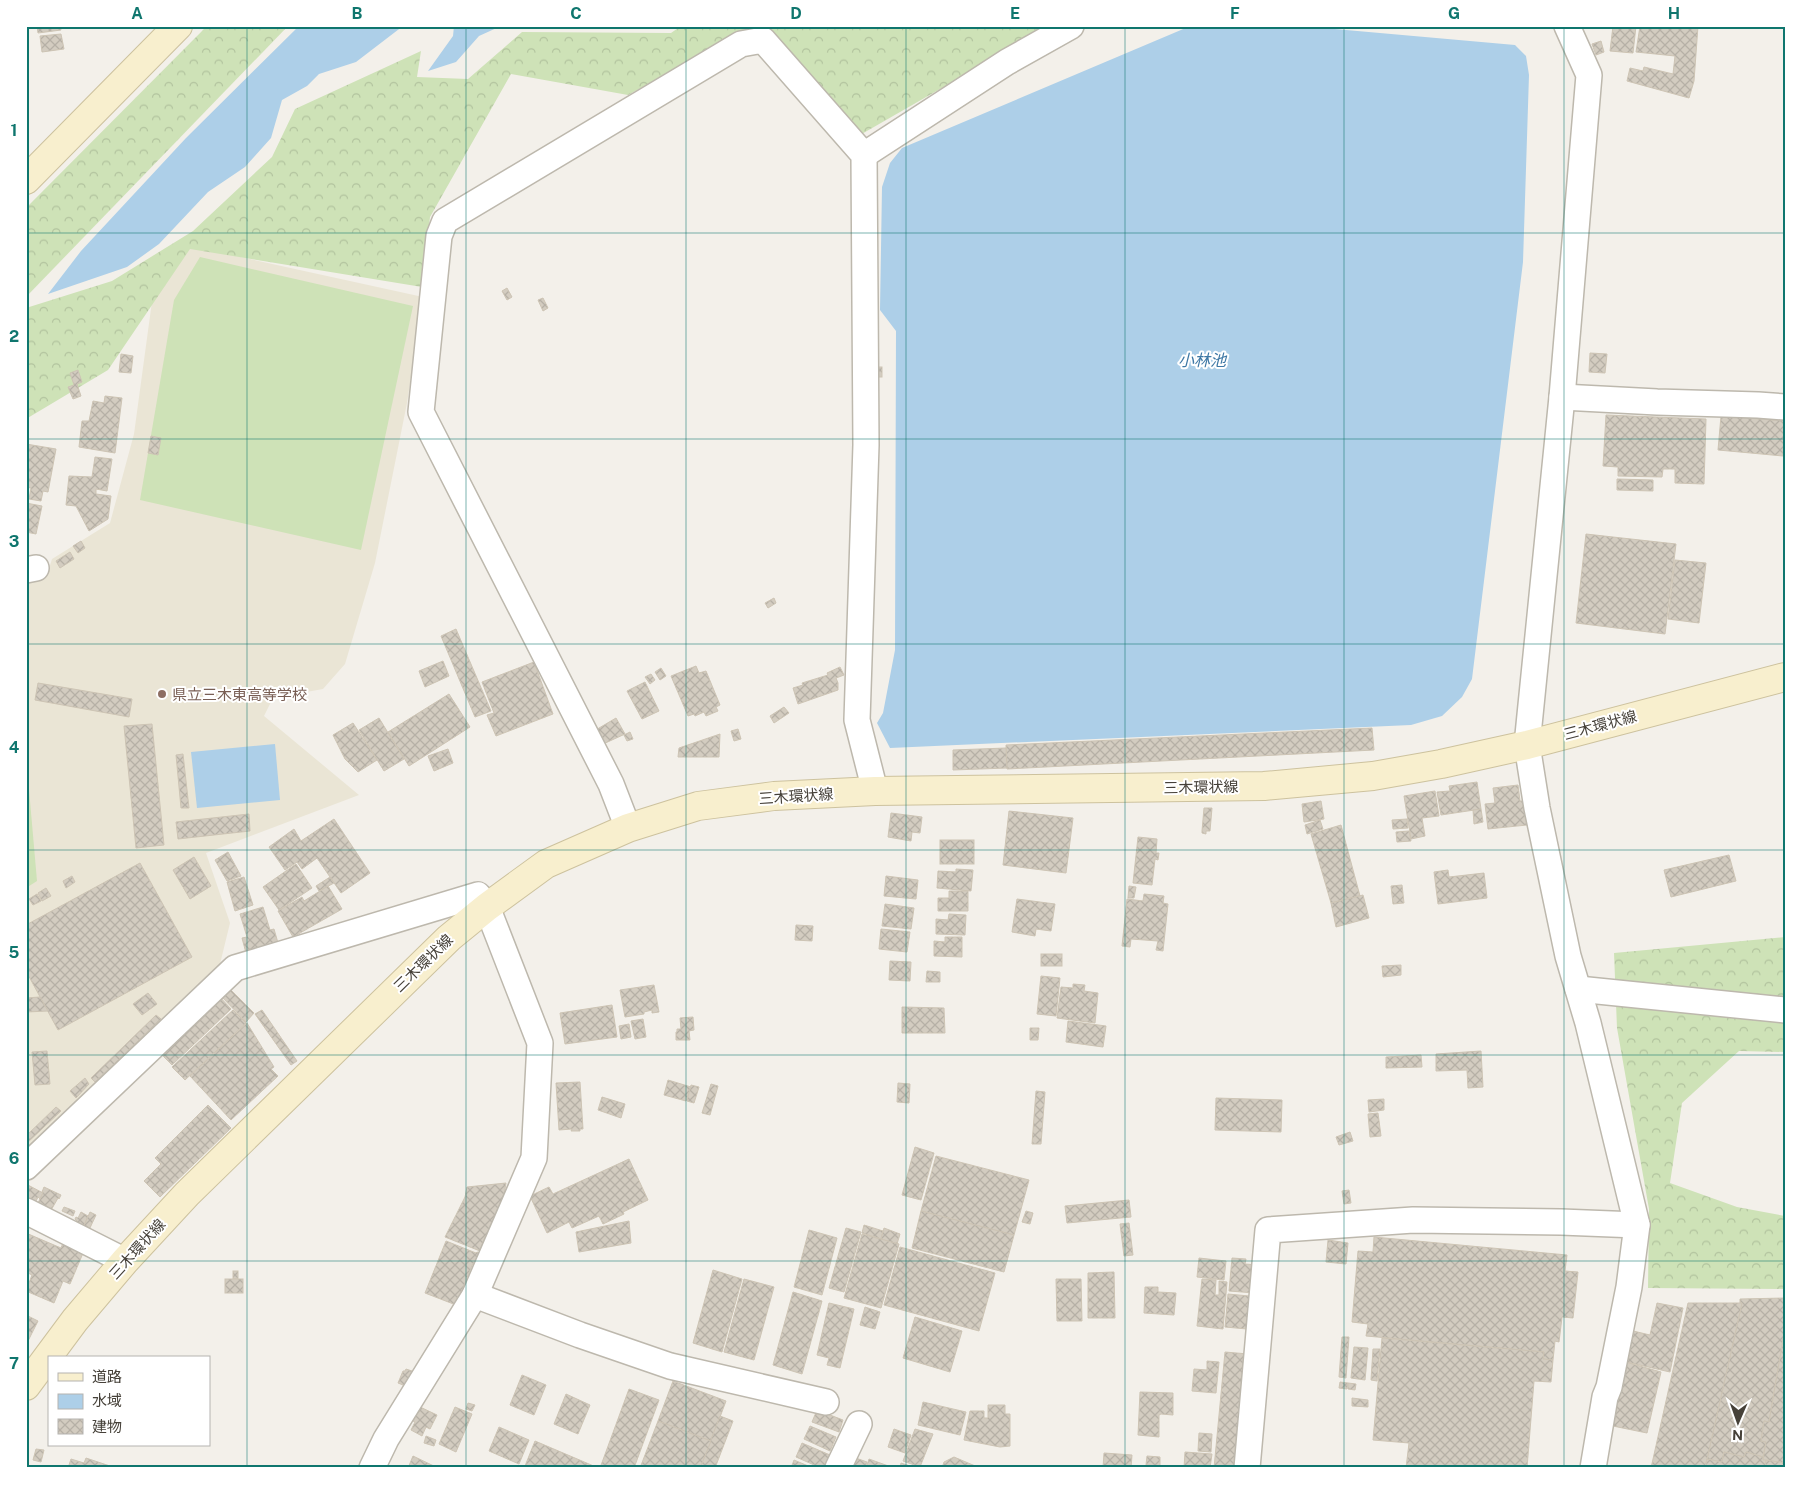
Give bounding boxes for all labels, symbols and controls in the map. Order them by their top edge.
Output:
text: A [131,4,143,23]
text: B [352,4,363,23]
text: C [570,4,582,23]
text: D [790,4,802,23]
text: E [1010,4,1020,23]
text: F [1230,4,1240,23]
text: G [1448,4,1460,23]
text: H [1668,4,1680,23]
text: 1 [11,121,17,140]
text: 2 [9,327,19,346]
water label: 小林池 [1178,351,1228,370]
text: 3 [9,532,19,551]
place label: 県立三木東高等学校 [172,686,307,703]
marker: 県立三木東高等学校 [156,688,168,700]
street label: 三木環状線 [1562,707,1638,743]
text: 4 [9,738,20,757]
street label: 三木環状線 [1163,778,1239,796]
street label: 三木環状線 [758,785,834,807]
street label: 三木環状線 [390,931,456,995]
text: 5 [9,943,20,962]
text: 6 [9,1149,19,1168]
street label: 三木環状線 [106,1215,168,1283]
text: 7 [9,1354,19,1373]
legend [48,1356,210,1446]
text: 道路 [92,1368,122,1385]
text: 水域 [92,1392,122,1409]
north arrow [1714,1396,1764,1446]
text: 建物 [92,1418,122,1435]
text: N [1732,1427,1743,1443]

